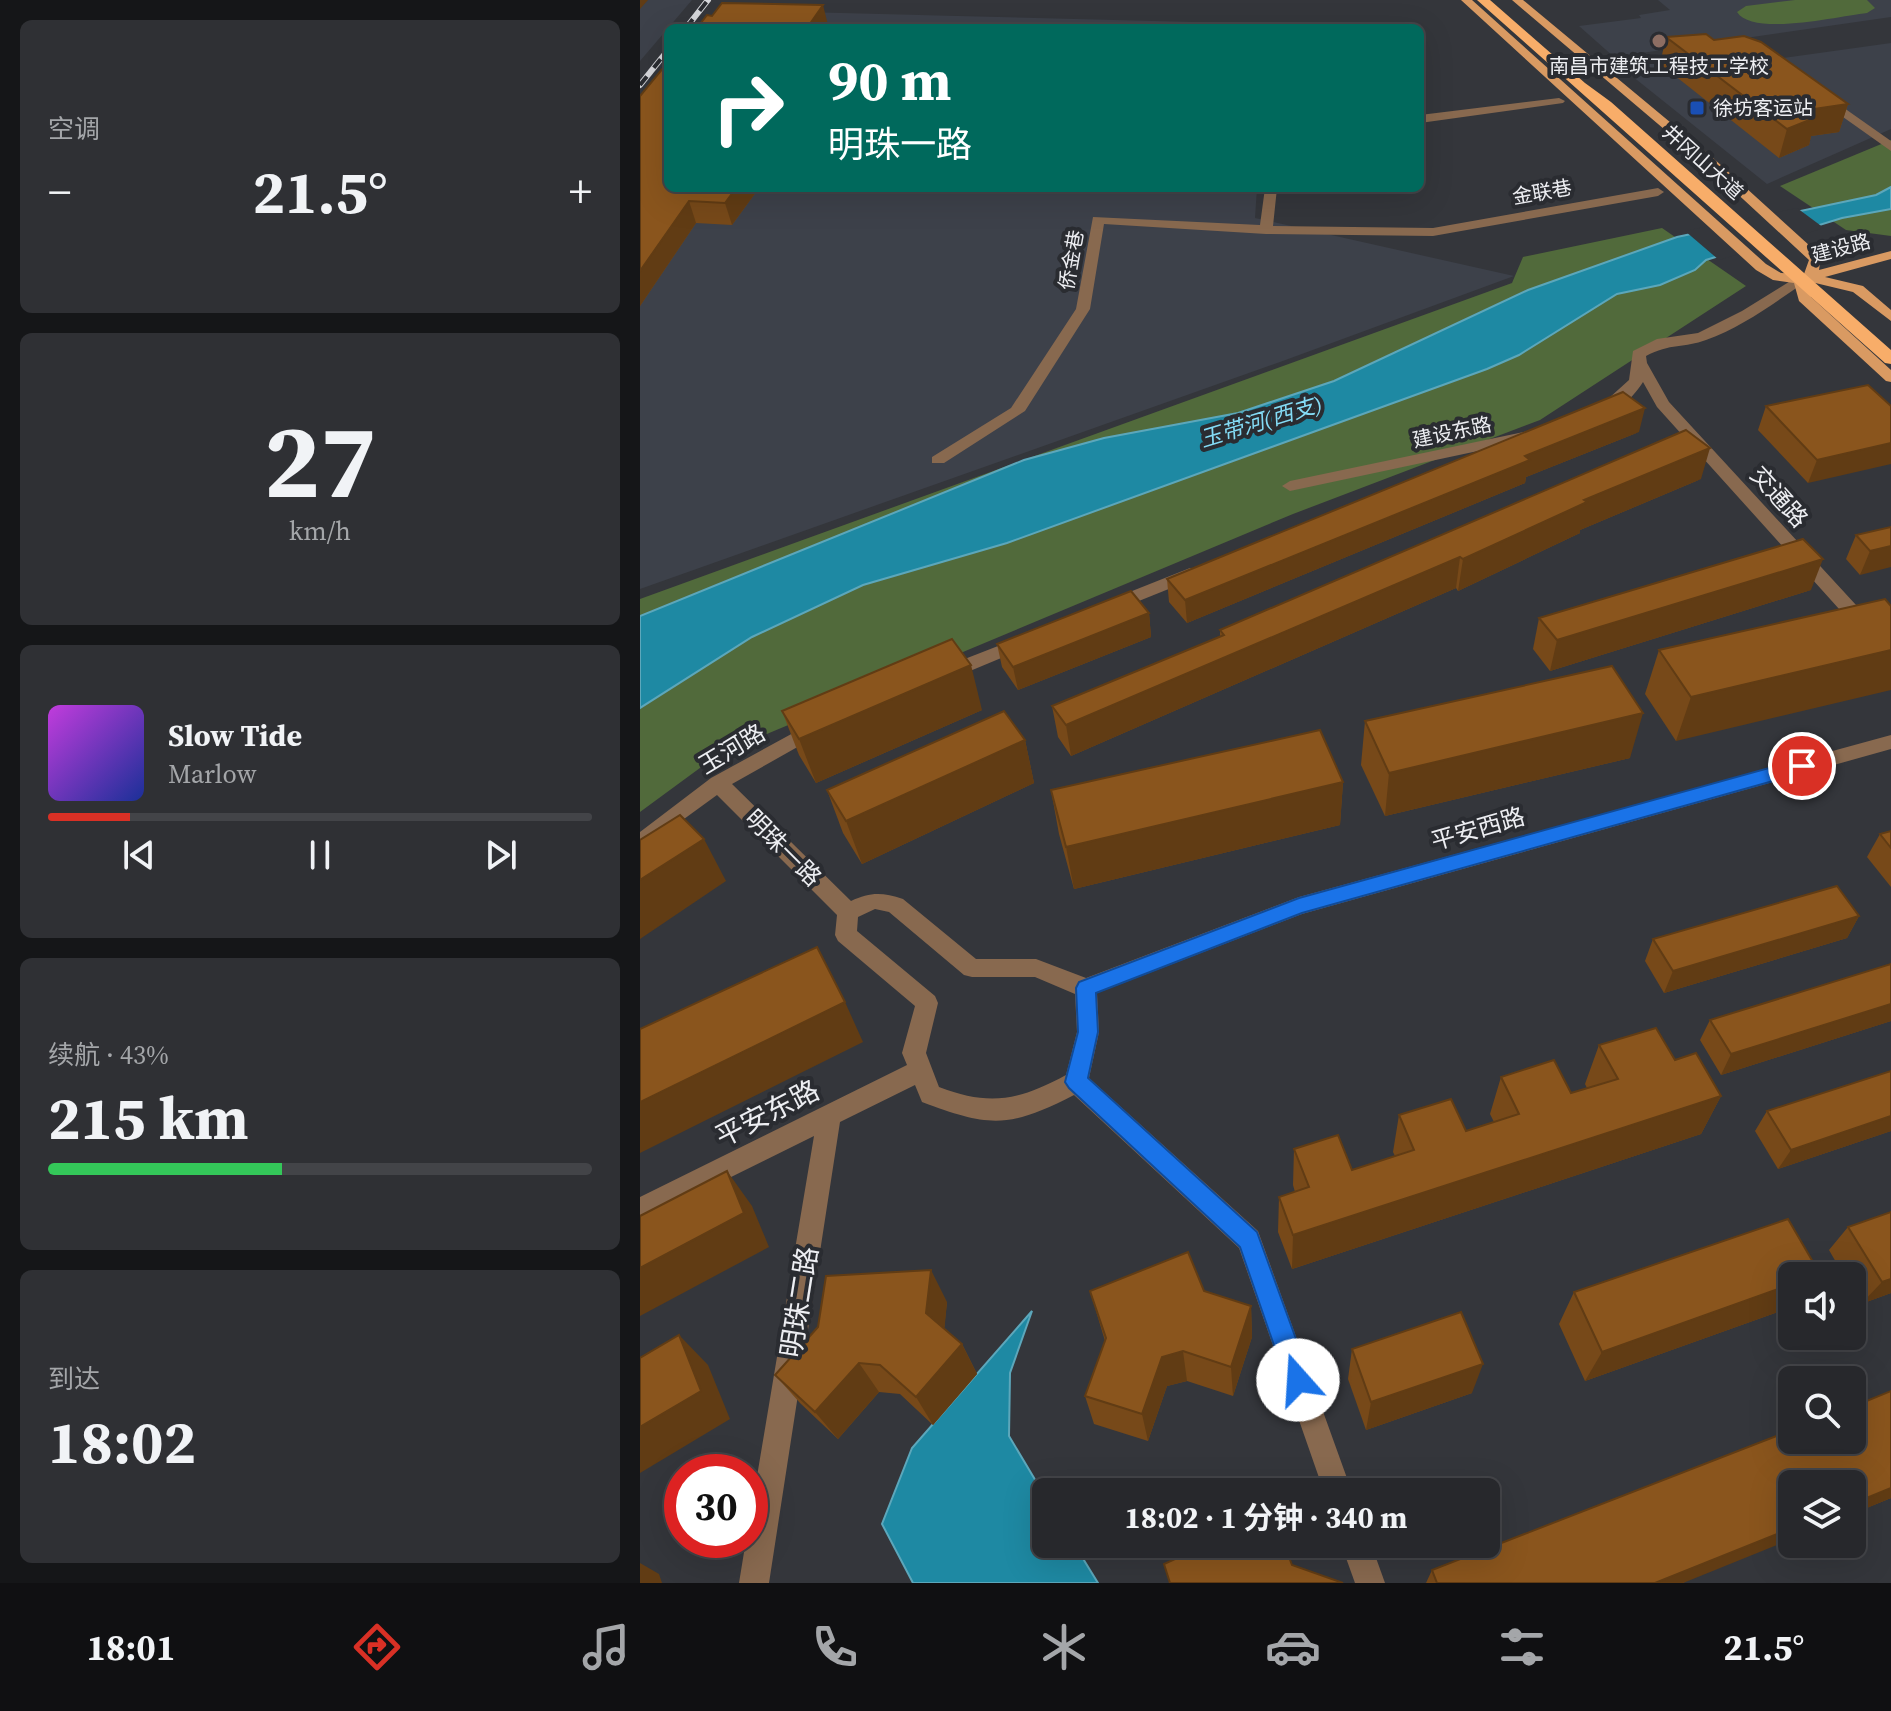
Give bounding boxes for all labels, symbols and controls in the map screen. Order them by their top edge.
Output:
marker: 南昌市建筑工程技工学校 [1650,32,1668,50]
text: 90 m [828,42,951,119]
place label: 南昌市建筑工程技工学校 [1549,52,1769,80]
icon: right [696,56,800,160]
place label: 徐坊客运站 [1713,94,1813,122]
marker: 徐坊客运站 [1688,99,1706,117]
text: 空调 [48,111,100,147]
street label: 井冈山大道 [1656,118,1750,206]
text: 明珠一路 [828,120,972,169]
text: 21.5° [252,151,388,233]
text: − [48,161,71,222]
text: + [569,161,592,222]
street label: 金联巷 [1510,173,1574,211]
street label: 建设路 [1808,227,1874,269]
street label: 侨金巷 [1052,228,1090,292]
water label: 玉带河(西支) [1196,388,1326,454]
text: 27 [264,389,376,532]
street label: 建设东路 [1410,410,1494,454]
street label: 交通路 [1743,459,1816,534]
text: km/h [289,513,351,549]
text: Slow Tide [168,715,302,756]
street label: 玉河路 [692,716,771,781]
pin [1768,732,1836,800]
icon: arrive [1780,744,1824,788]
text: Marlow [168,756,257,792]
street label: 平安西路 [1427,799,1529,858]
street label: 明珠一路 [738,802,829,893]
icon: previous [117,833,161,877]
icon: pause [298,833,342,877]
icon: next [479,833,523,877]
text: 续航 · 43% [48,1037,169,1073]
street label: 平安东路 [708,1071,826,1155]
text: 215 km [48,1077,249,1159]
street label: 明珠二路 [771,1244,827,1360]
map controls [1778,1262,1866,1558]
button: sound [1778,1262,1866,1350]
position arrow [1256,1338,1340,1422]
text: 到达 [48,1361,100,1397]
button: search [1778,1366,1866,1454]
text: 18:02 [48,1401,196,1483]
speed limit sign: 30 [664,1454,768,1558]
button: layers [1778,1470,1866,1558]
text: 18:02 · 1 分钟 · 340 m [1125,1497,1407,1538]
icon: directions [349,1619,405,1675]
icon: music [578,1619,634,1675]
icon: phone [807,1619,863,1675]
icon: climate [1036,1619,1092,1675]
icon: car [1265,1619,1321,1675]
icon: filters [1494,1619,1550,1675]
text: 18:01 [87,1623,175,1672]
text: 21.5° [1723,1623,1804,1672]

